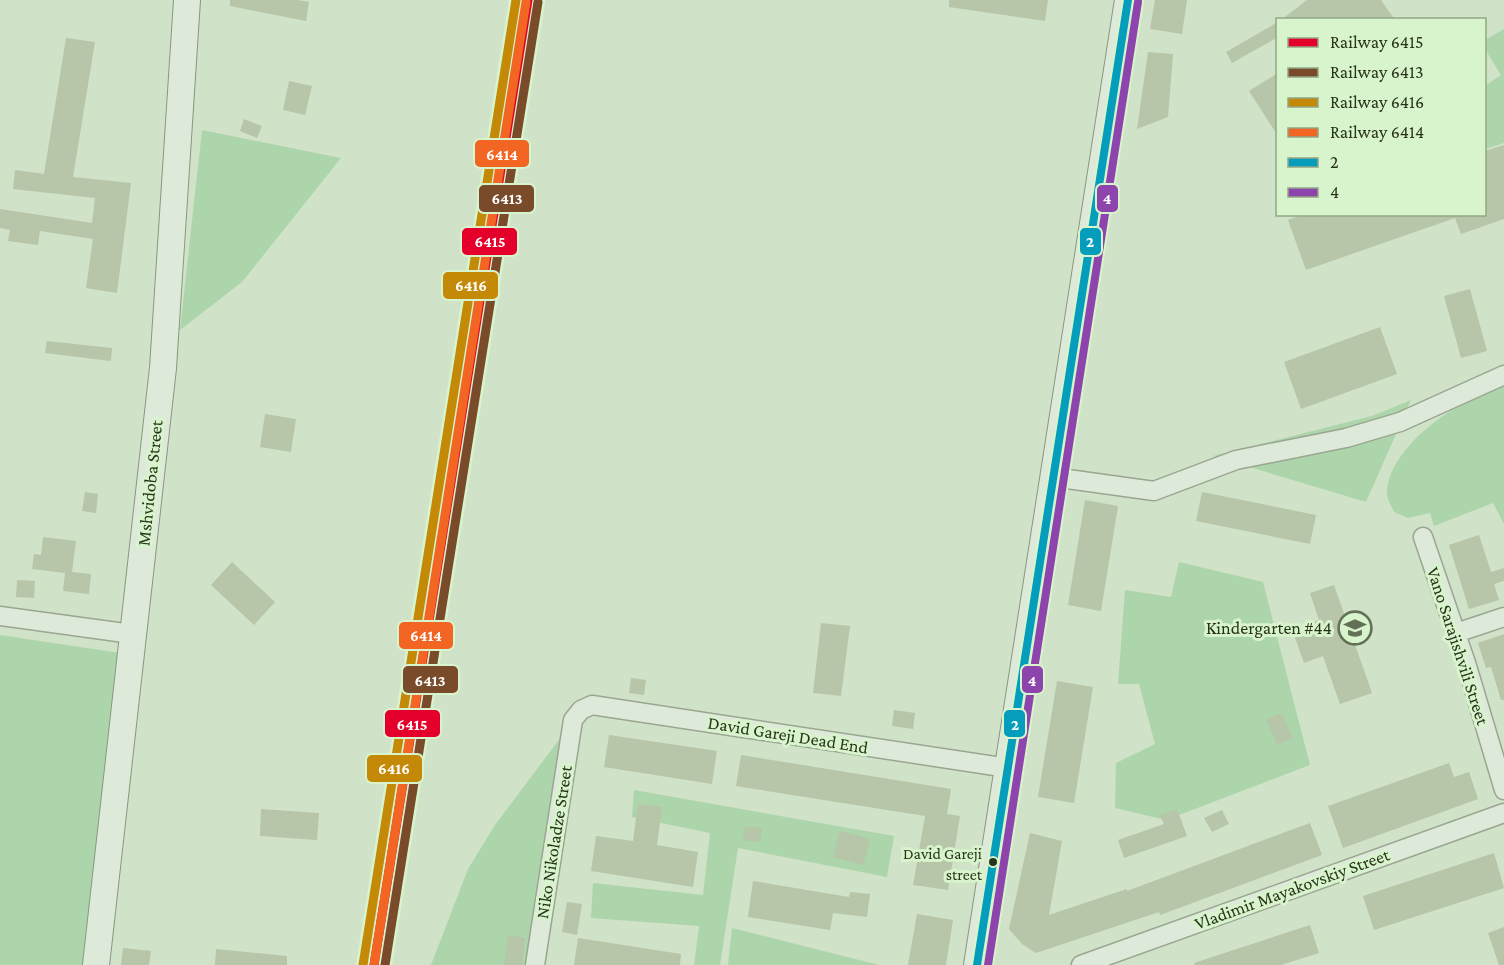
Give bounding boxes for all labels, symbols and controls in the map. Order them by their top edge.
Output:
legend [1276,18,1486,216]
text: Railway 6415 [1330,32,1423,52]
text: Railway 6413 [1330,62,1424,82]
text: Railway 6416 [1330,92,1424,112]
text: Railway 6414 [1330,122,1424,142]
line badge: 6414 [474,139,530,168]
text: 6414 [486,146,518,163]
text: 2 [1330,152,1339,172]
text: 4 [1330,182,1339,202]
line badge: 6413 [478,184,535,213]
line badge: 4 [1096,184,1119,213]
text: 6413 [491,190,523,207]
text: 4 [1103,190,1112,207]
line badge: 6415 [461,227,518,256]
line badge: 2 [1079,227,1102,256]
text: 6415 [474,233,506,250]
text: 2 [1086,233,1094,250]
line badge: 6416 [442,271,499,300]
text: 6416 [455,277,487,294]
street label: Mshvidoba Street [133,418,167,547]
street label: Vano Sarajishvili Street [1422,565,1493,729]
school or university icon: Kindergarten #44 [1337,610,1373,646]
place label: Kindergarten #44 [1206,618,1332,638]
line badge: 6414 [398,621,454,650]
text: 6414 [410,627,442,644]
line badge: 6413 [402,665,459,694]
line badge: 4 [1021,665,1044,694]
text: 6413 [414,672,446,689]
text: 4 [1028,672,1037,689]
line badge: 6415 [384,709,441,738]
line badge: 2 [1003,709,1026,738]
street label: David Gareji Dead End [706,712,870,759]
text: 6415 [396,716,428,733]
text: 2 [1011,716,1019,733]
line badge: 6416 [366,754,423,783]
text: 6416 [378,760,410,777]
street label: Niko Nikoladze Street [532,763,576,920]
street label: Vladimir Mayakovskiy Street [1192,844,1393,934]
place label: David Gareji street [903,845,983,883]
marker: David Gareji street [987,856,999,868]

